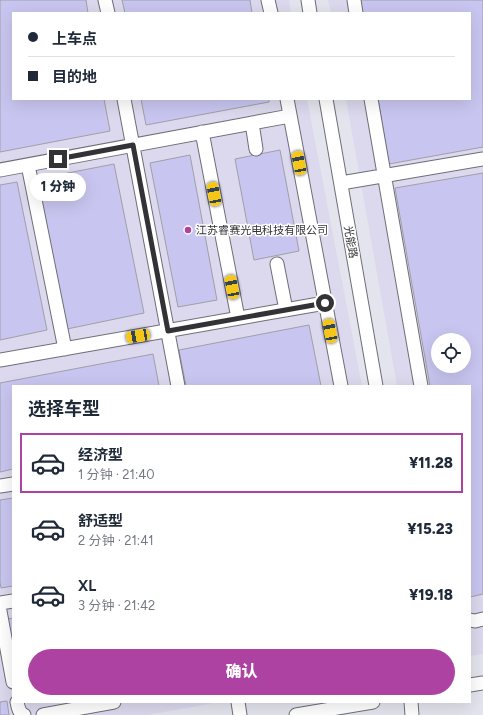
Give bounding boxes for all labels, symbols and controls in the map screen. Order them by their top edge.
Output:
text: 上车点 [52,30,97,48]
text: 目的地 [52,68,97,86]
route end [49,150,67,168]
car [291,150,307,176]
callout: 1 分钟 [30,173,86,201]
text: 1 分钟 [41,179,75,194]
car [206,181,222,207]
place label: 江苏睿赛光电科技有限公司 [196,224,328,237]
marker: 江苏睿赛光电科技有限公司 [183,225,193,235]
street label: 光能路 [341,225,360,259]
car [224,274,240,300]
route start [316,294,334,312]
car [322,318,338,344]
car [125,328,151,344]
map controls [431,333,471,373]
button: locate [431,333,471,373]
text: 选择车型 [28,398,100,420]
icon: car [30,445,66,481]
text: 经济型 [78,446,123,464]
text: ¥11.28 [409,454,453,472]
text: 1 分钟 · 21:40 [78,467,155,482]
icon: car [30,511,66,547]
text: 舒适型 [78,512,123,530]
text: ¥15.23 [407,520,453,538]
text: 2 分钟 · 21:41 [78,533,154,548]
icon: car [30,577,66,613]
text: XL [78,577,96,595]
text: ¥19.18 [409,586,453,604]
text: 3 分钟 · 21:42 [78,598,155,613]
button: 确认 [28,649,455,695]

